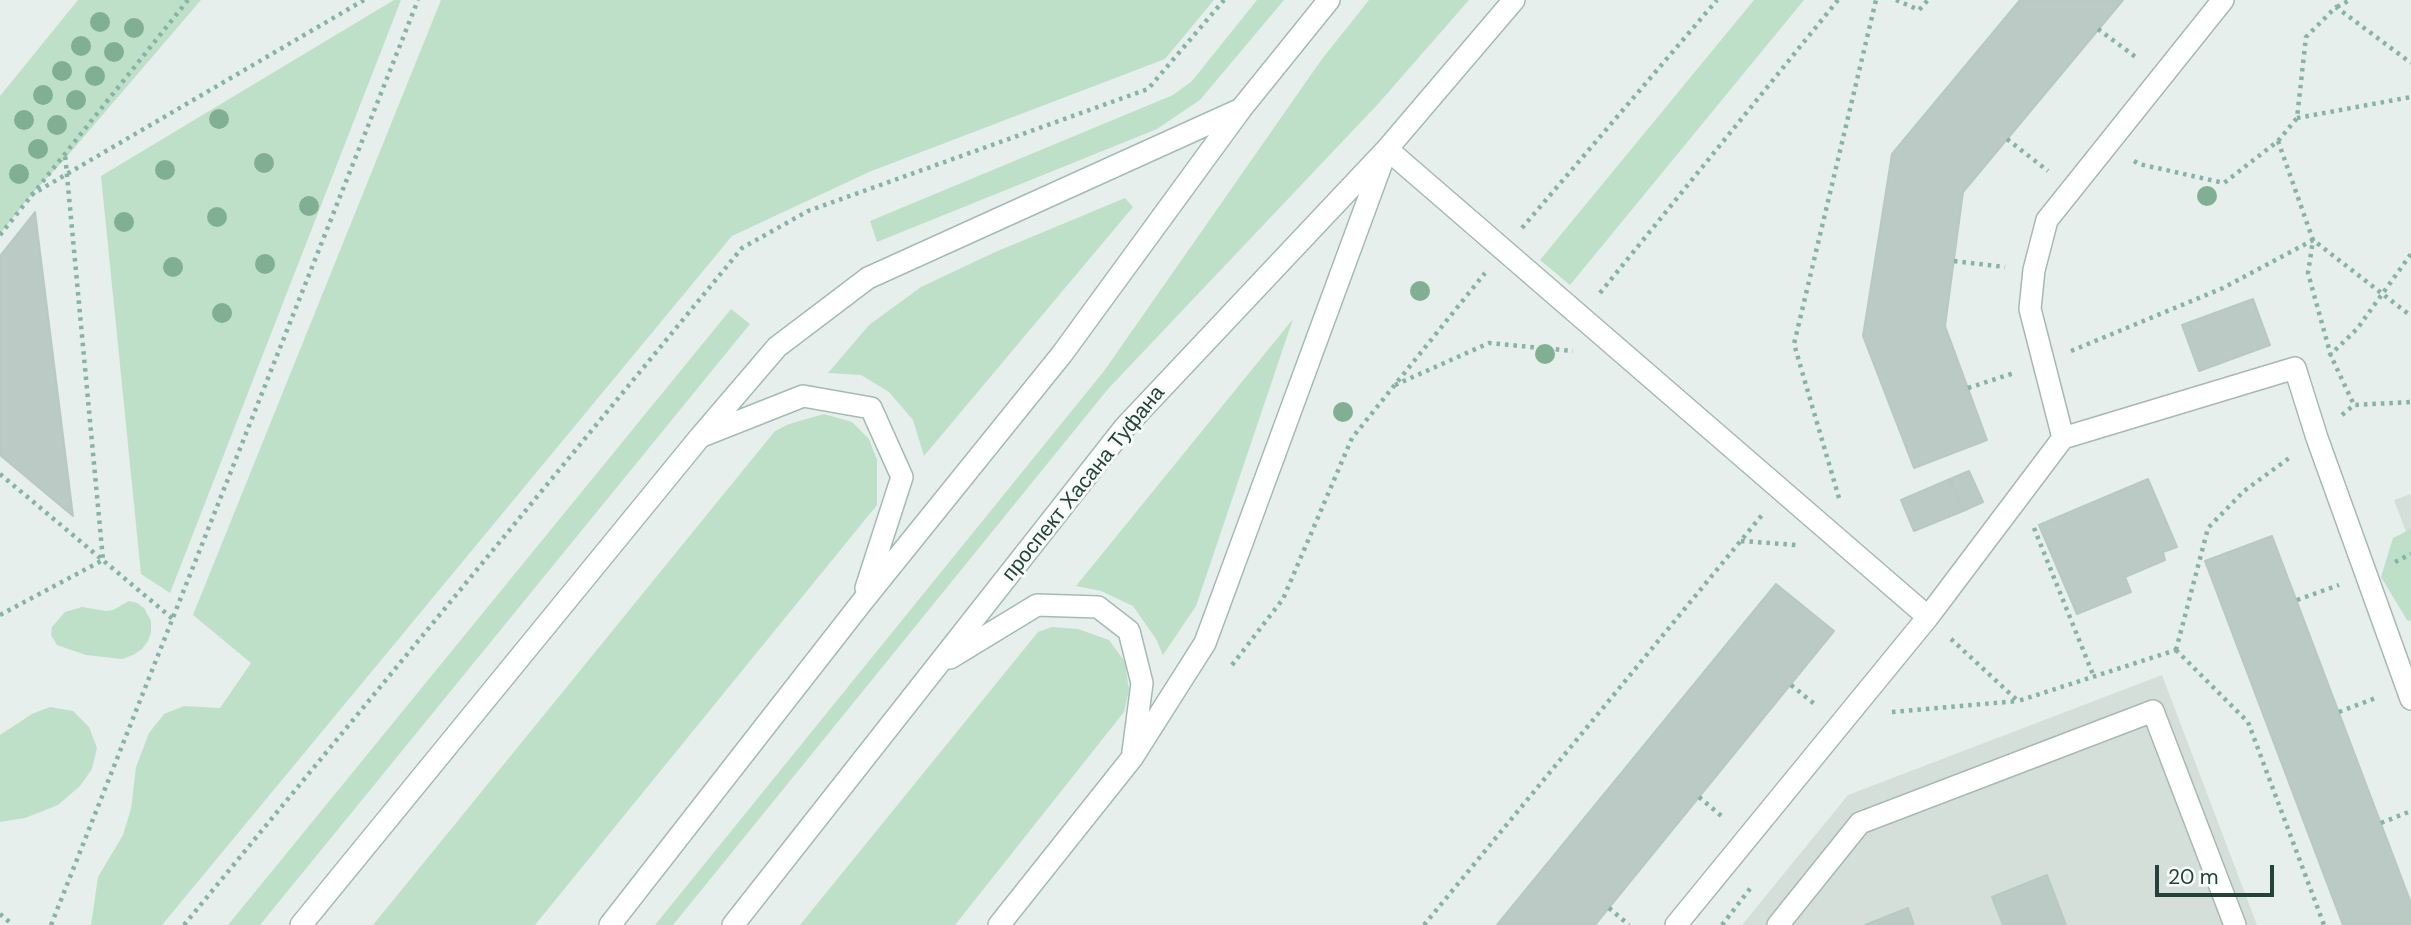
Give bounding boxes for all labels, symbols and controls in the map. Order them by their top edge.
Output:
street label: проспект Хасана Туфана [997,381,1171,587]
scale bar [2159,852,2278,896]
text: 20 m [2168,863,2219,891]

